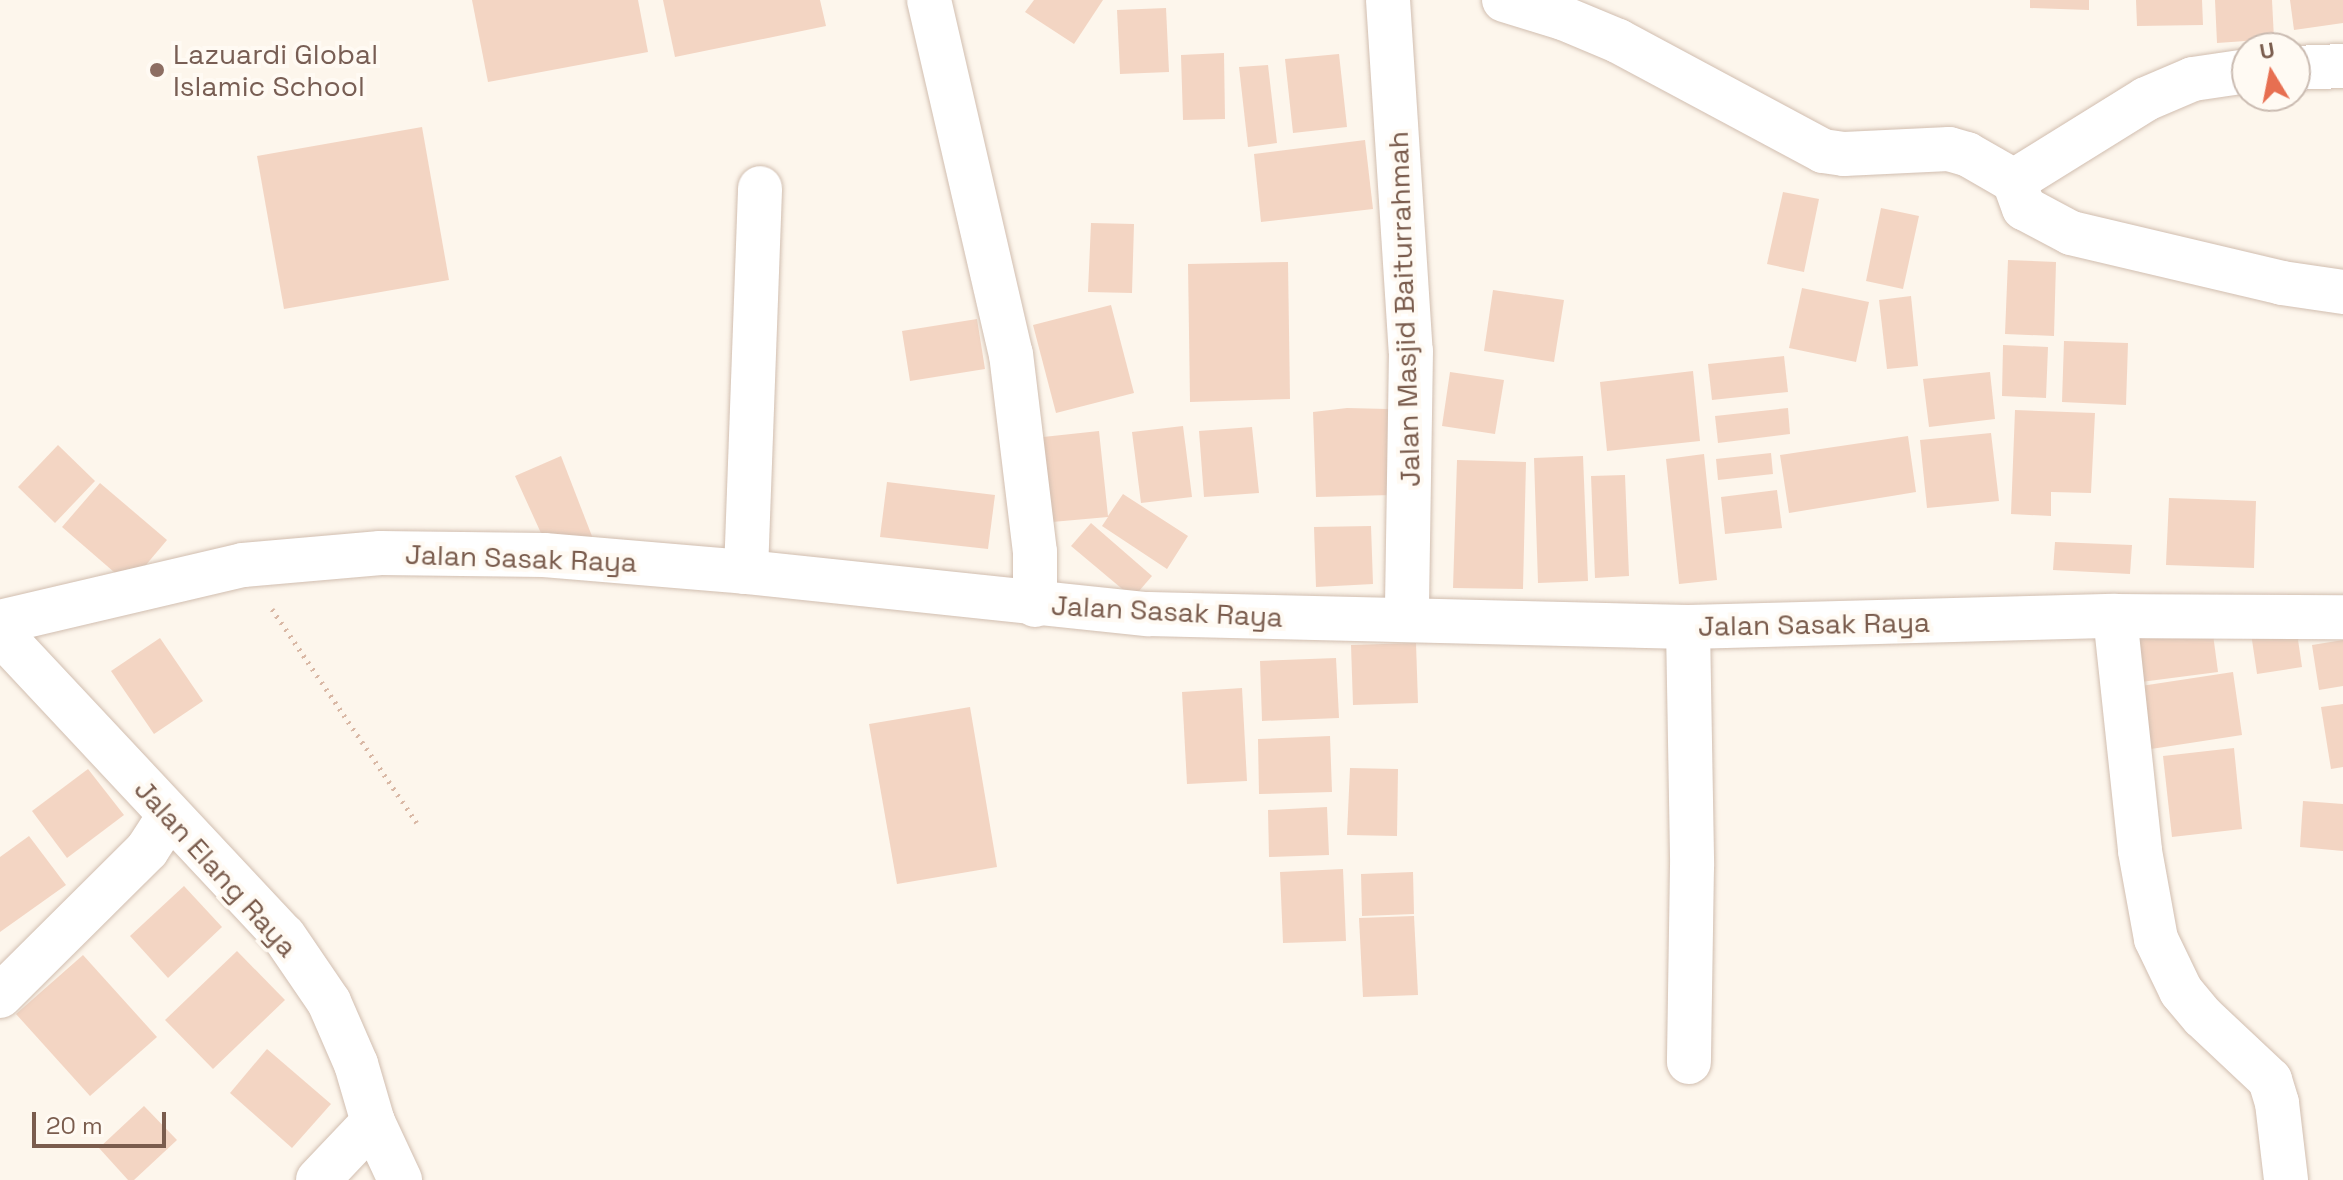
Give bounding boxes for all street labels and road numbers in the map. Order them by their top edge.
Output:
street label: Jalan Masjid Baiturrahmah [1381,131,1427,487]
street label: Jalan Sasak Raya [404,537,638,579]
street label: Jalan Sasak Raya [1050,588,1284,634]
street label: Jalan Sasak Raya [1698,605,1930,643]
street label: Jalan Elang Raya [128,772,304,964]

